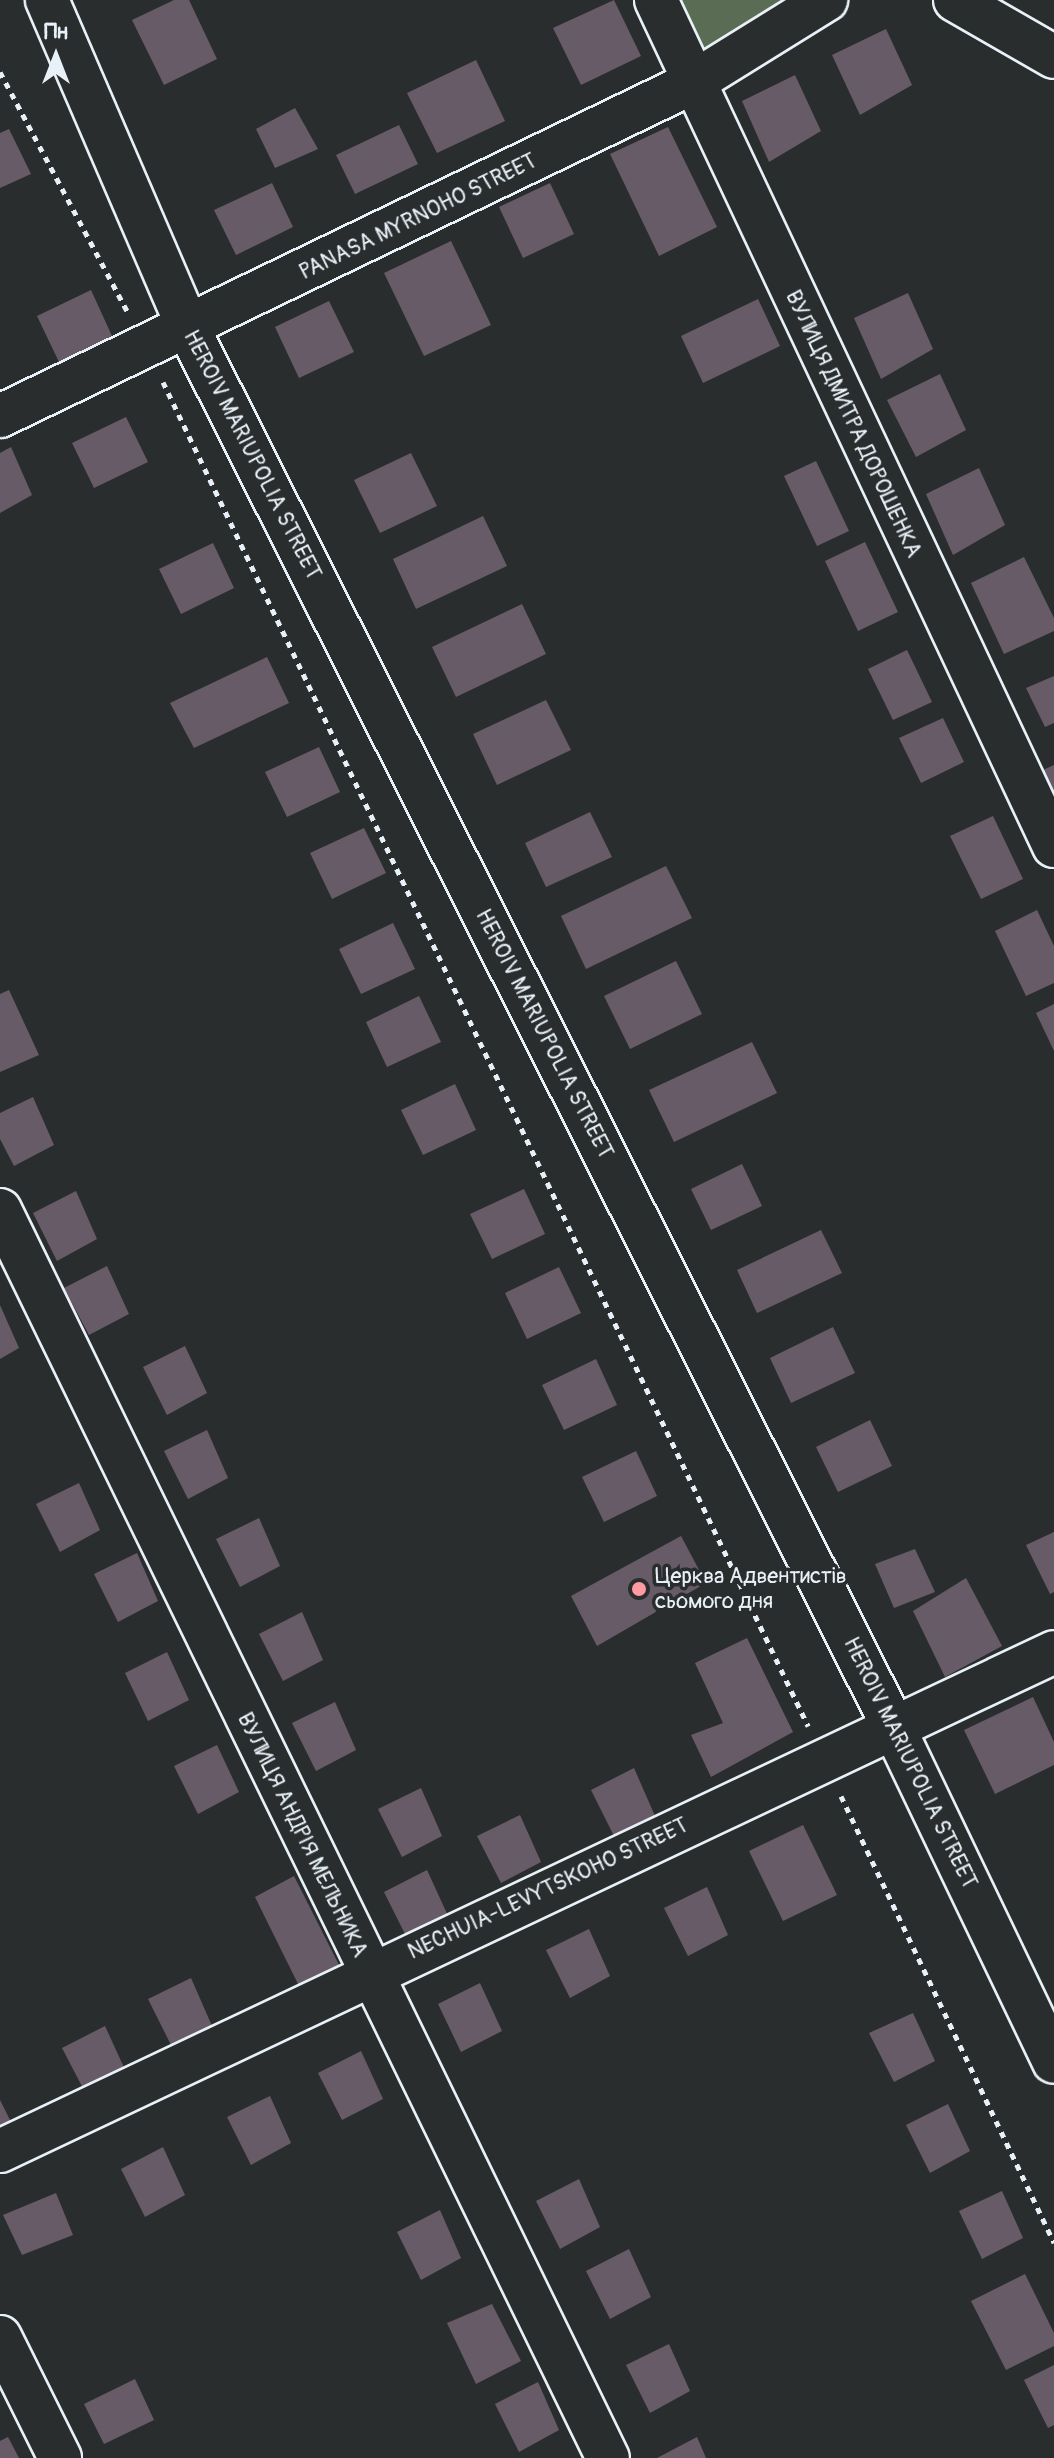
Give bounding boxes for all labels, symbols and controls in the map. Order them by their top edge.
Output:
north arrow [16,16,96,96]
text: Пн [44,18,68,46]
street label: PANASA MYRNOHO STREET [295,148,541,286]
street label: ВУЛИЦЯ ДМИТРА ДОРОШЕНКА [779,286,927,562]
street label: HEROIV MARIUPOLIA STREET [177,326,327,584]
street label: HEROIV MARIUPOLIA STREET [469,905,619,1163]
place label: Церква Адвентистів сьомого дня [655,1563,846,1614]
marker: Церква Адвентистів сьомого дня [630,1580,648,1598]
street label: HEROIV MARIUPOLIA STREET [838,1633,982,1893]
street label: ВУЛИЦЯ АНДРІЯ МЕЛЬНИКА [231,1708,373,1962]
street label: NECHUIA-LEVYTSKOHO STREET [404,1812,692,1966]

